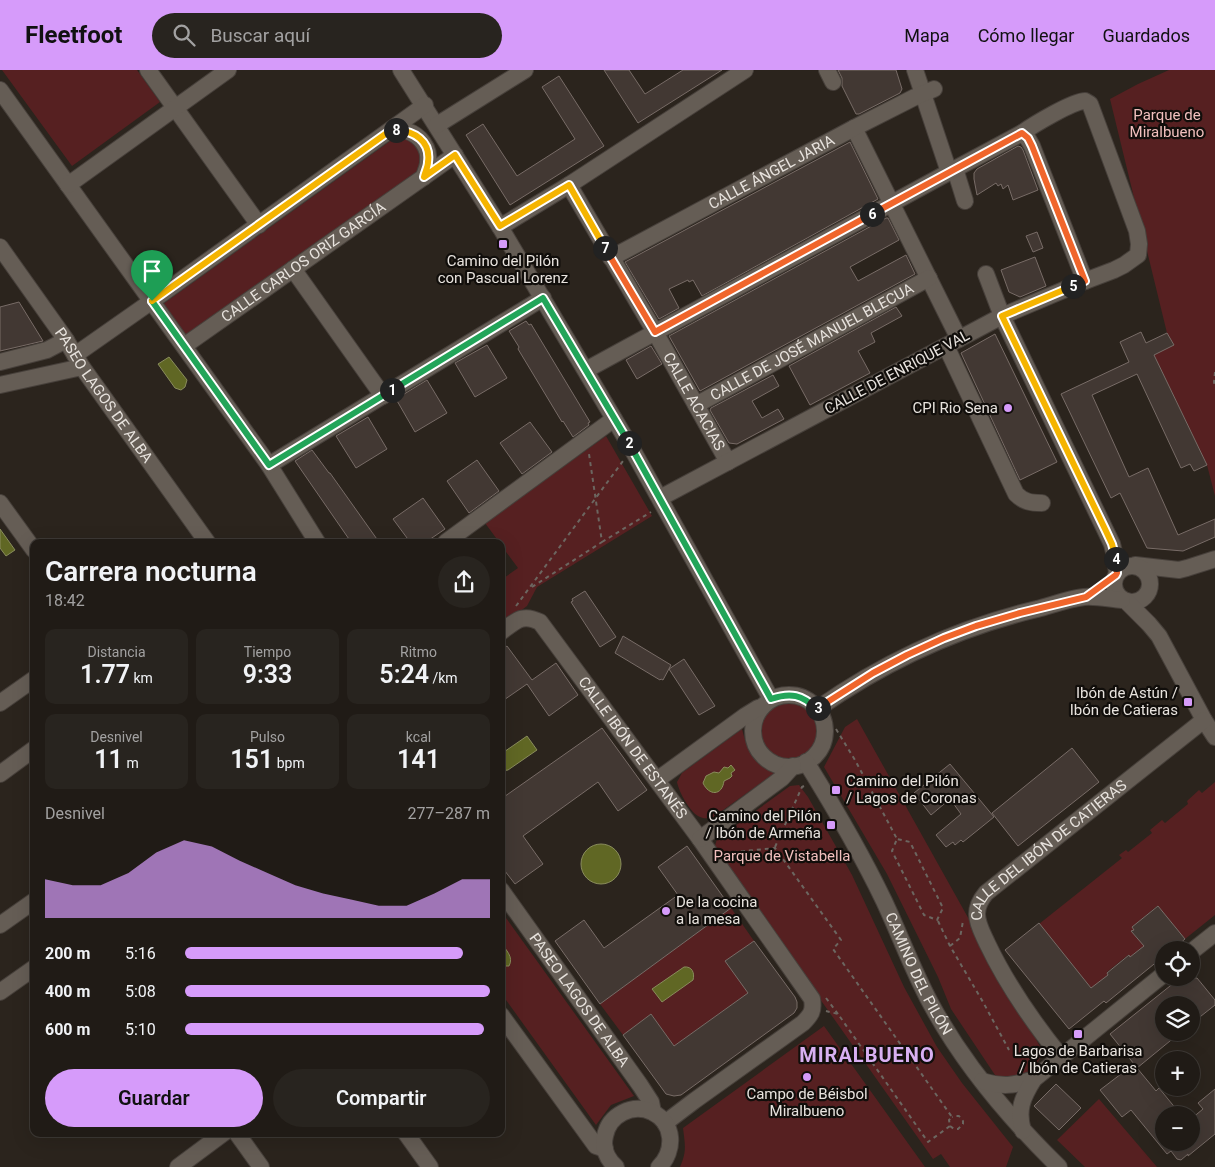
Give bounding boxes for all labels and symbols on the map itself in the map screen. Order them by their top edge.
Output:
park label: Parque de Miralbueno [1130,106,1204,141]
pin: 8 [384,118,408,142]
street label: CALLE ÁNGEL JARIA [705,131,838,213]
street label: CALLE CARLOS ORIZ GARCÍA [218,198,389,326]
pin: 6 [860,202,884,226]
pin: 7 [592,236,618,260]
marker: Camino del Pilón con Pascual Lorenz [497,238,509,250]
pin [131,250,173,301]
place label: Camino del Pilón con Pascual Lorenz [438,252,568,287]
pin: 5 [1060,274,1086,298]
street label: CALLE DE JOSÉ MANUEL BLECUA [707,279,917,404]
street label: PASEO LAGOS DE ALBA [51,324,157,466]
street label: CALLE DE ENRIQUE VAL [821,326,973,418]
street label: CALLE ACACIAS [659,349,729,454]
pin: 1 [380,378,404,402]
place label: CPI Rio Sena [913,399,998,417]
marker: CPI Rio Sena [1002,402,1014,414]
pin: 2 [616,430,642,456]
pin: 4 [1104,546,1128,572]
street label: CALLE IBÓN DE ESTANÉS [574,673,691,822]
place label: Ibón de Astún / Ibón de Catieras [1070,684,1178,719]
pin: 3 [806,696,830,720]
marker: Ibón de Astún / Ibón de Catieras [1182,696,1194,708]
place label: Camino del Pilón / Lagos de Coronas [846,772,977,807]
street label: CALLE DEL IBÓN DE CATIERAS [968,776,1130,921]
marker: Camino del Pilón / Lagos de Coronas [830,784,842,796]
place label: Camino del Pilón / Ibón de Armeña [705,807,821,842]
marker: Camino del Pilón / Ibón de Armeña [825,819,837,831]
park label: Parque de Vistabella [714,847,850,865]
place label: De la cocina a la mesa [676,893,757,928]
marker: De la cocina a la mesa [660,905,672,917]
street label: CAMINO DEL PILÓN [881,910,956,1038]
street label: PASEO LAGOS DE ALBA [526,930,633,1070]
marker: Lagos de Barbarisa / Ibón de Catieras [1072,1028,1084,1040]
place label: Lagos de Barbarisa / Ibón de Catieras [1014,1042,1142,1077]
district label: MIRALBUENO [799,1043,935,1067]
marker: Campo de Béisbol Miralbueno [801,1071,813,1083]
place label: Campo de Béisbol Miralbueno [746,1085,868,1120]

